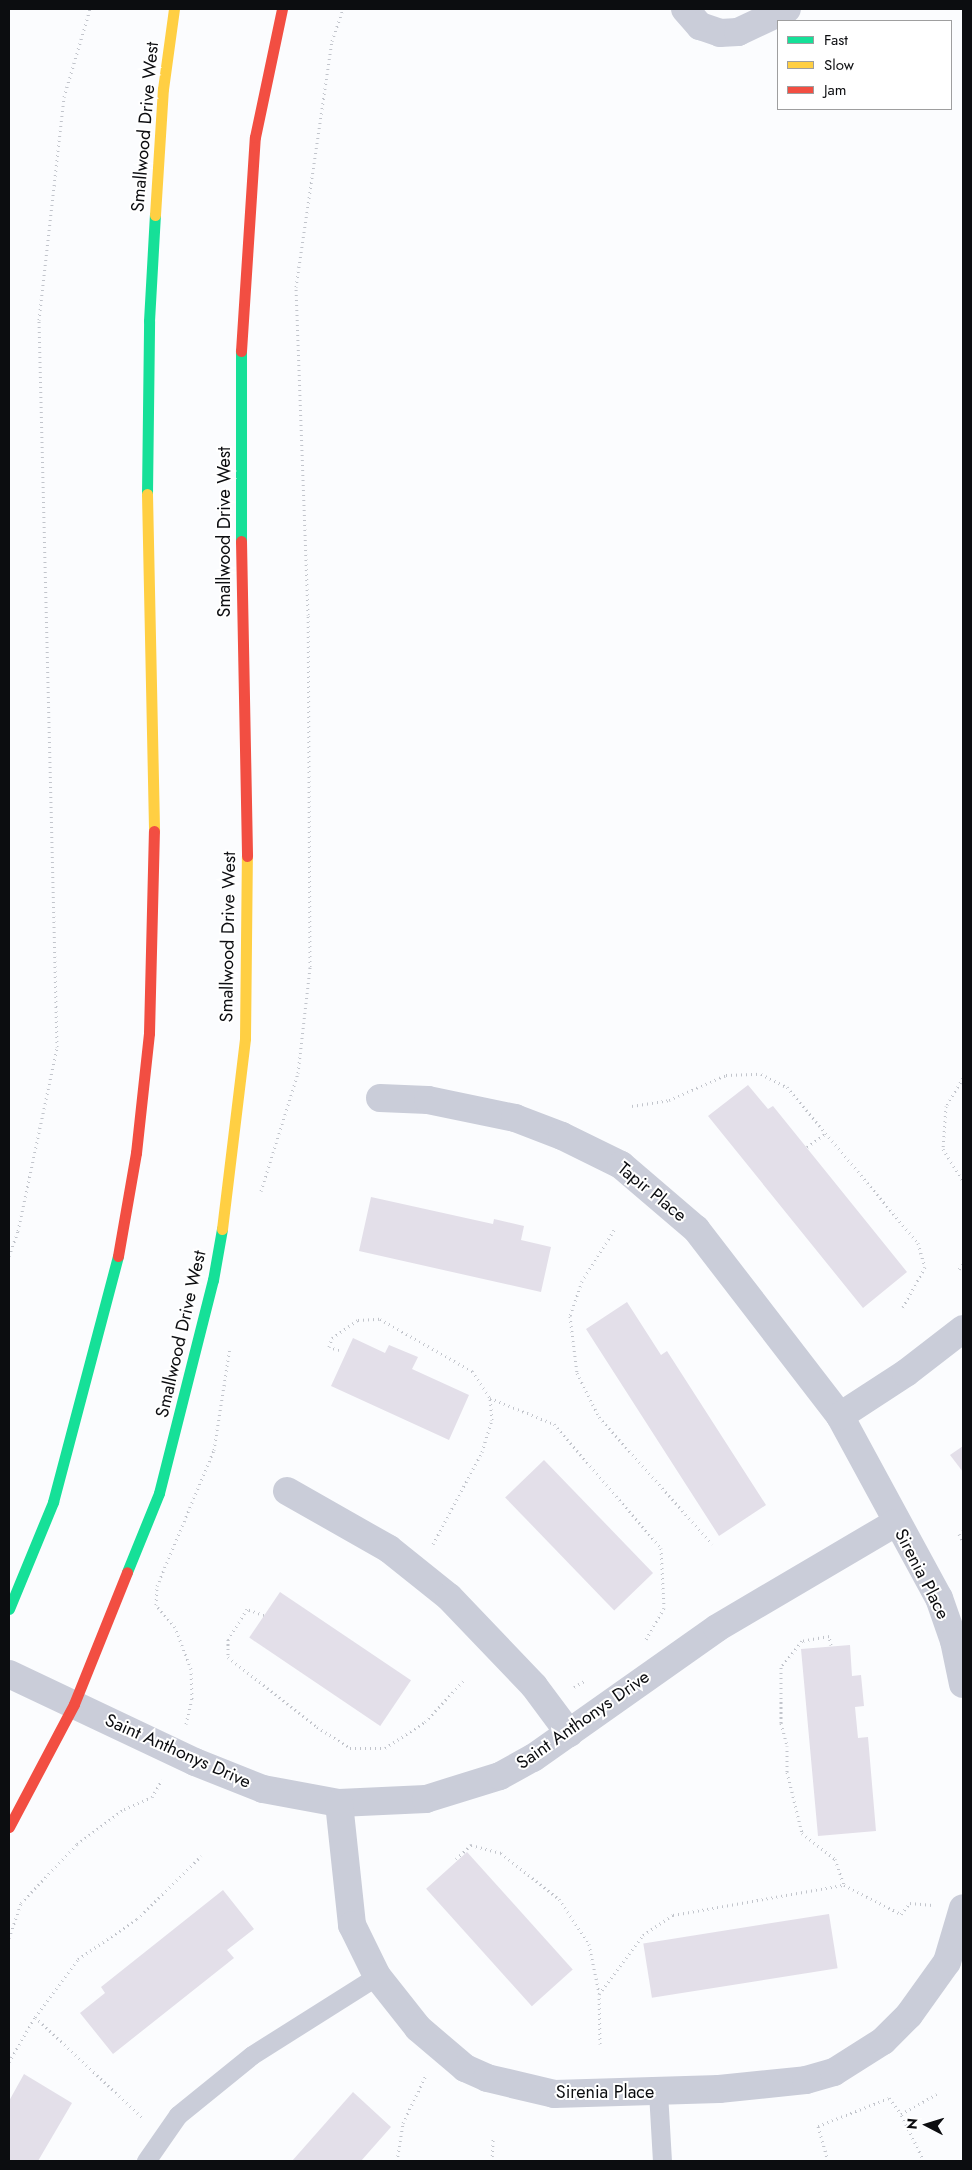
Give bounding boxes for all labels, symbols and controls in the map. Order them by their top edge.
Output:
legend [777,20,952,110]
text: Fast [824,29,848,51]
street label: Smallwood Drive West [127,41,163,213]
text: Slow [824,54,854,76]
text: Jam [824,79,847,101]
street label: Smallwood Drive West [213,447,235,617]
street label: Smallwood Drive West [216,851,240,1023]
street label: Tapir Place [613,1158,691,1226]
street label: Smallwood Drive West [151,1248,211,1420]
street label: Sirenia Place [890,1525,954,1623]
street label: Saint Anthonys Drive [512,1666,654,1774]
street label: Saint Anthonys Drive [102,1709,254,1793]
street label: Sirenia Place [556,2081,654,2103]
north arrow [902,2100,952,2150]
text: N [902,2117,923,2130]

